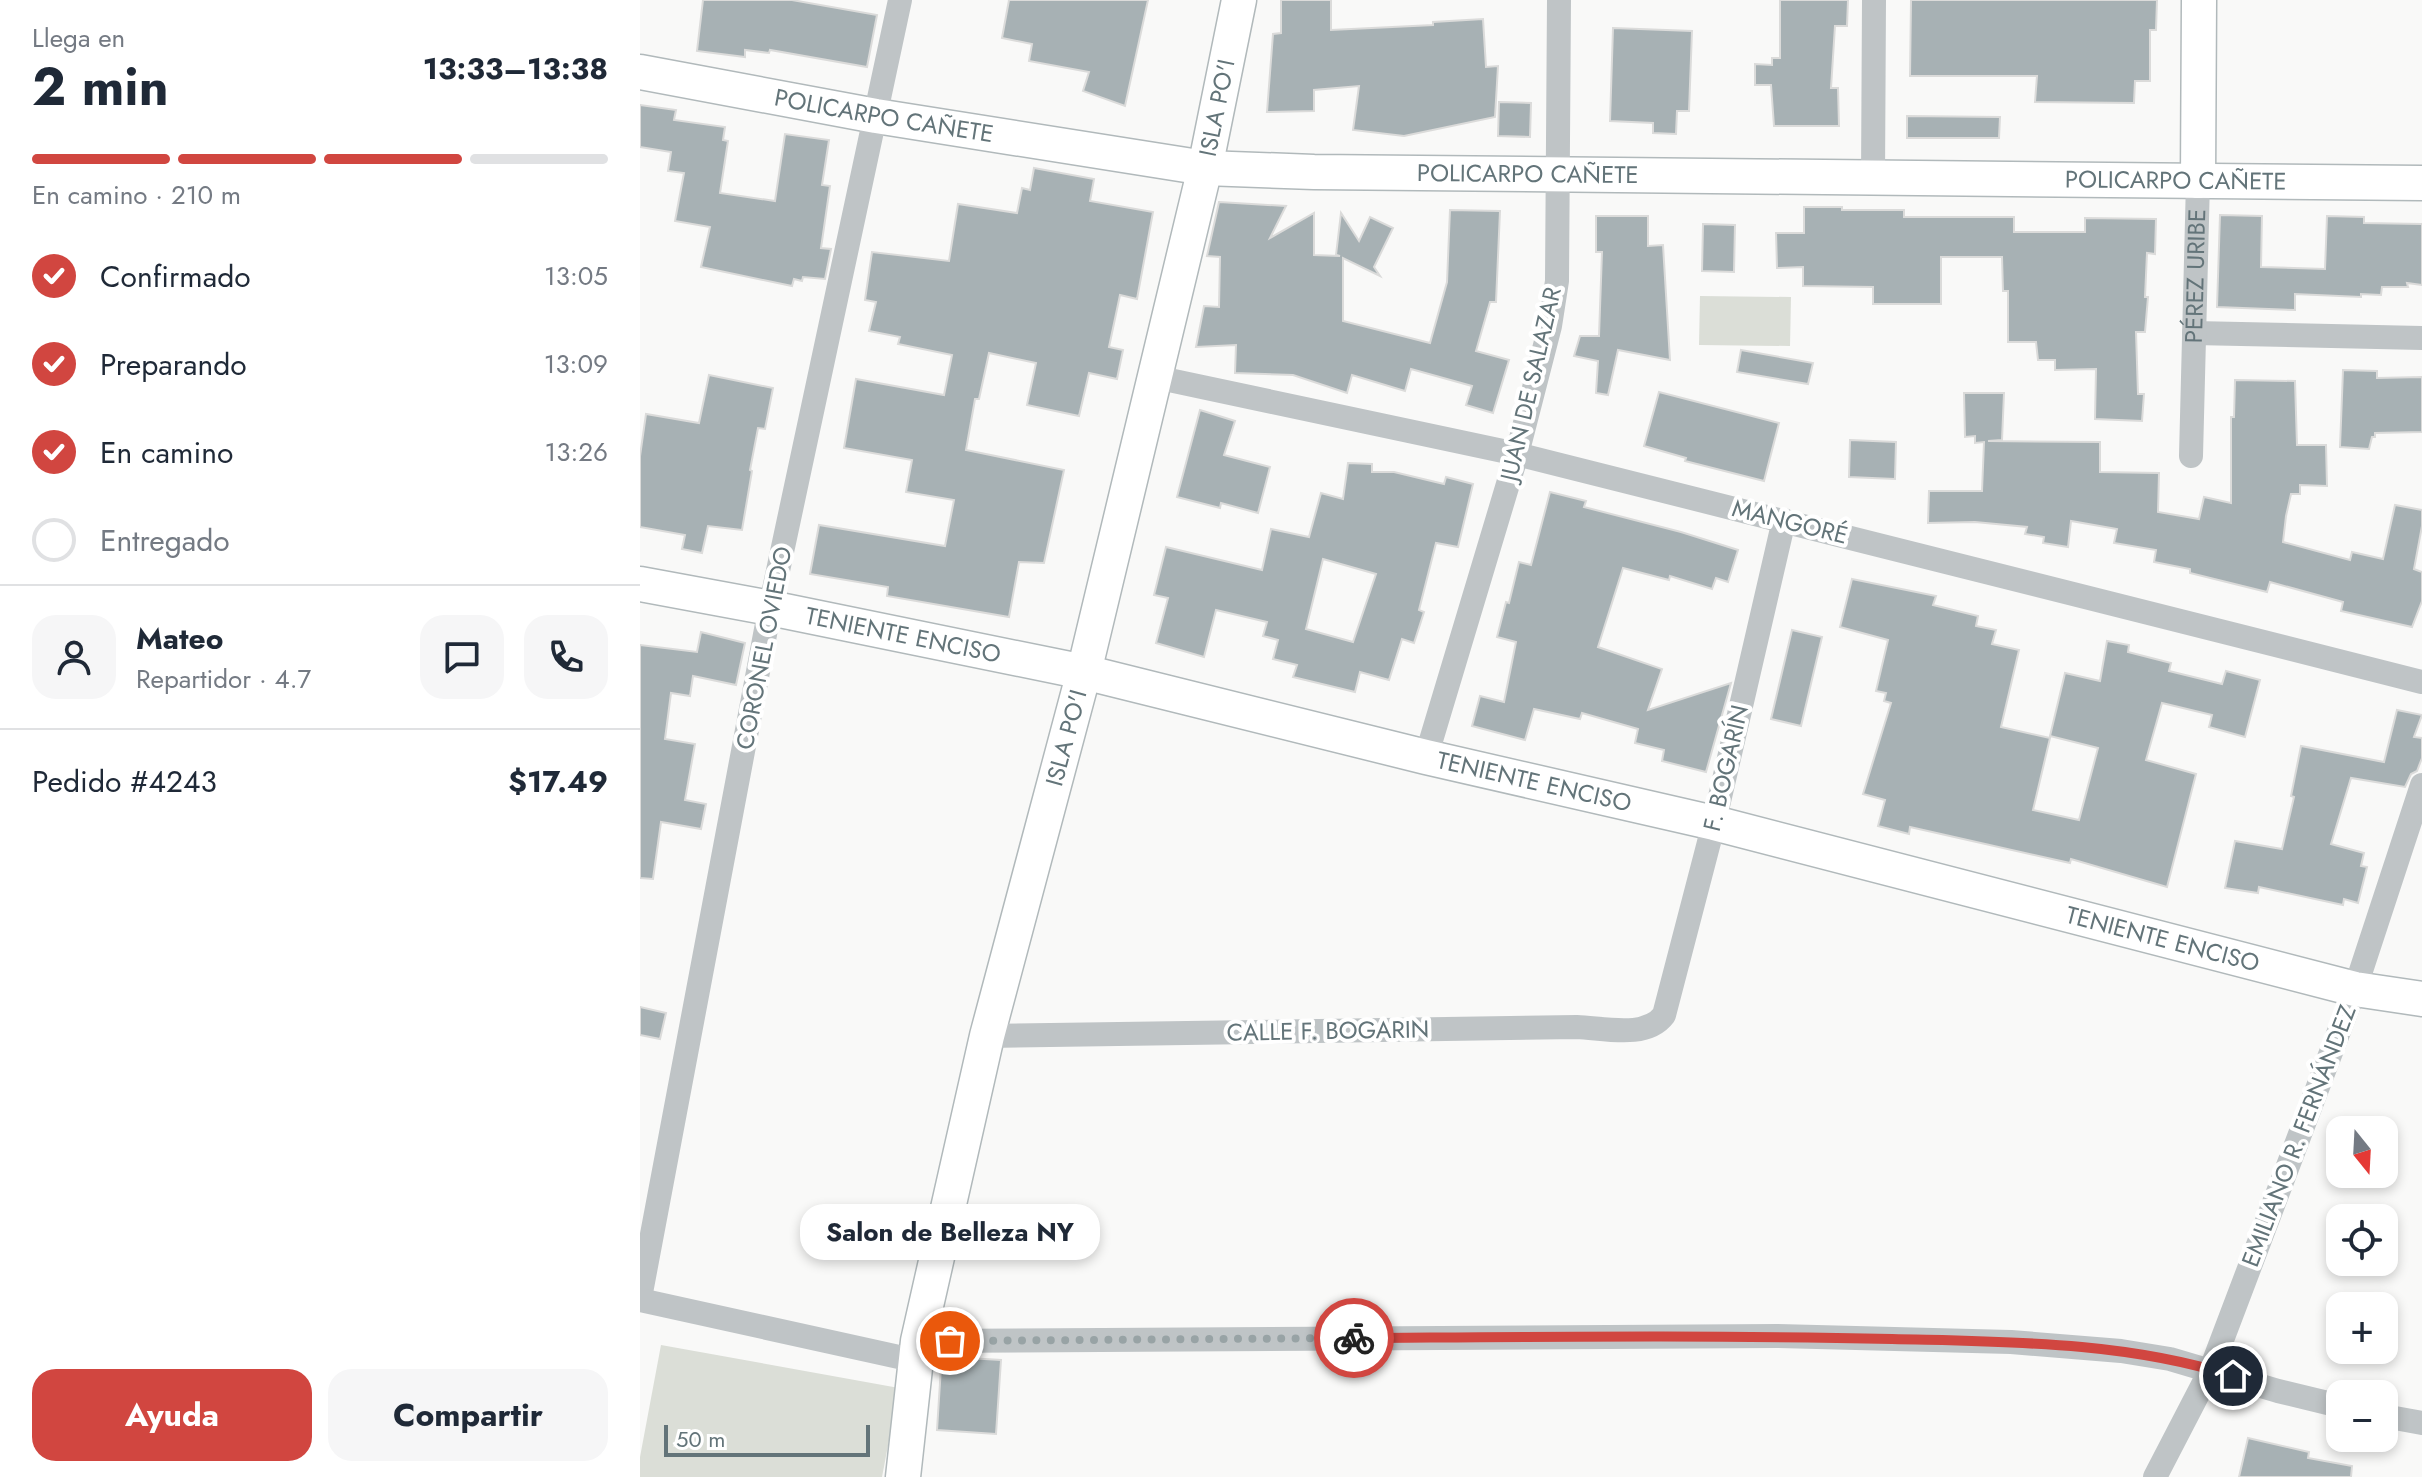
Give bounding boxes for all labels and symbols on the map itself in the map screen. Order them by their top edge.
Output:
street label: ISLA PO'I [1190,56,1244,159]
street label: POLICARPO CAÑETE [772,79,996,151]
street label: POLICARPO CAÑETE [1417,155,1639,192]
street label: POLICARPO CAÑETE [2065,161,2287,199]
street label: PÉREZ URIBE [2176,208,2214,344]
street label: JUAN DE SALAZAR [1491,283,1570,487]
street label: MANGORÉ [1729,490,1852,553]
street label: CORONEL OVIEDO [727,543,800,752]
street label: TENIENTE ENCISO [802,598,1004,672]
street label: ISLA PO'I [1036,686,1096,790]
street label: F. BOGARÍN [1694,701,1757,835]
street label: TENIENTE ENCISO [1434,742,1635,821]
street label: TENIENTE ENCISO [2062,897,2263,981]
street label: EMILIANO R. FERNÁNDEZ [2232,1000,2365,1272]
street label: CALLE F. BOGARIN [1226,1011,1430,1050]
north arrow [2326,1116,2398,1188]
callout: Salon de Belleza NY [800,1205,1100,1261]
courier [1314,1298,1394,1378]
pin [916,1307,984,1375]
pin [2199,1342,2267,1410]
scale bar [664,1421,870,1457]

